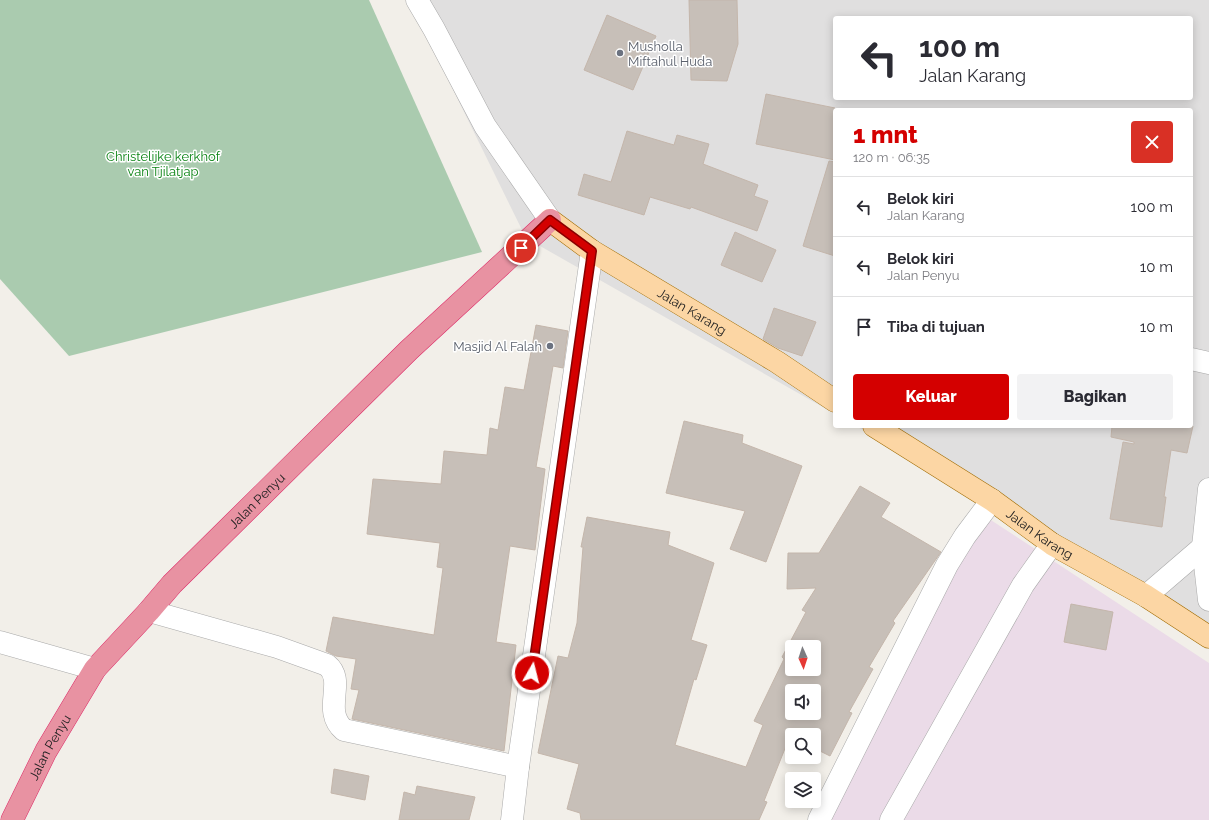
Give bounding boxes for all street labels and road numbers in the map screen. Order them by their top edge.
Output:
street label: Jalan Karang [655,285,729,337]
street label: Jalan Penyu [225,470,288,531]
street label: Jalan Karang [1004,506,1076,562]
street label: Jalan Penyu [25,712,74,782]

